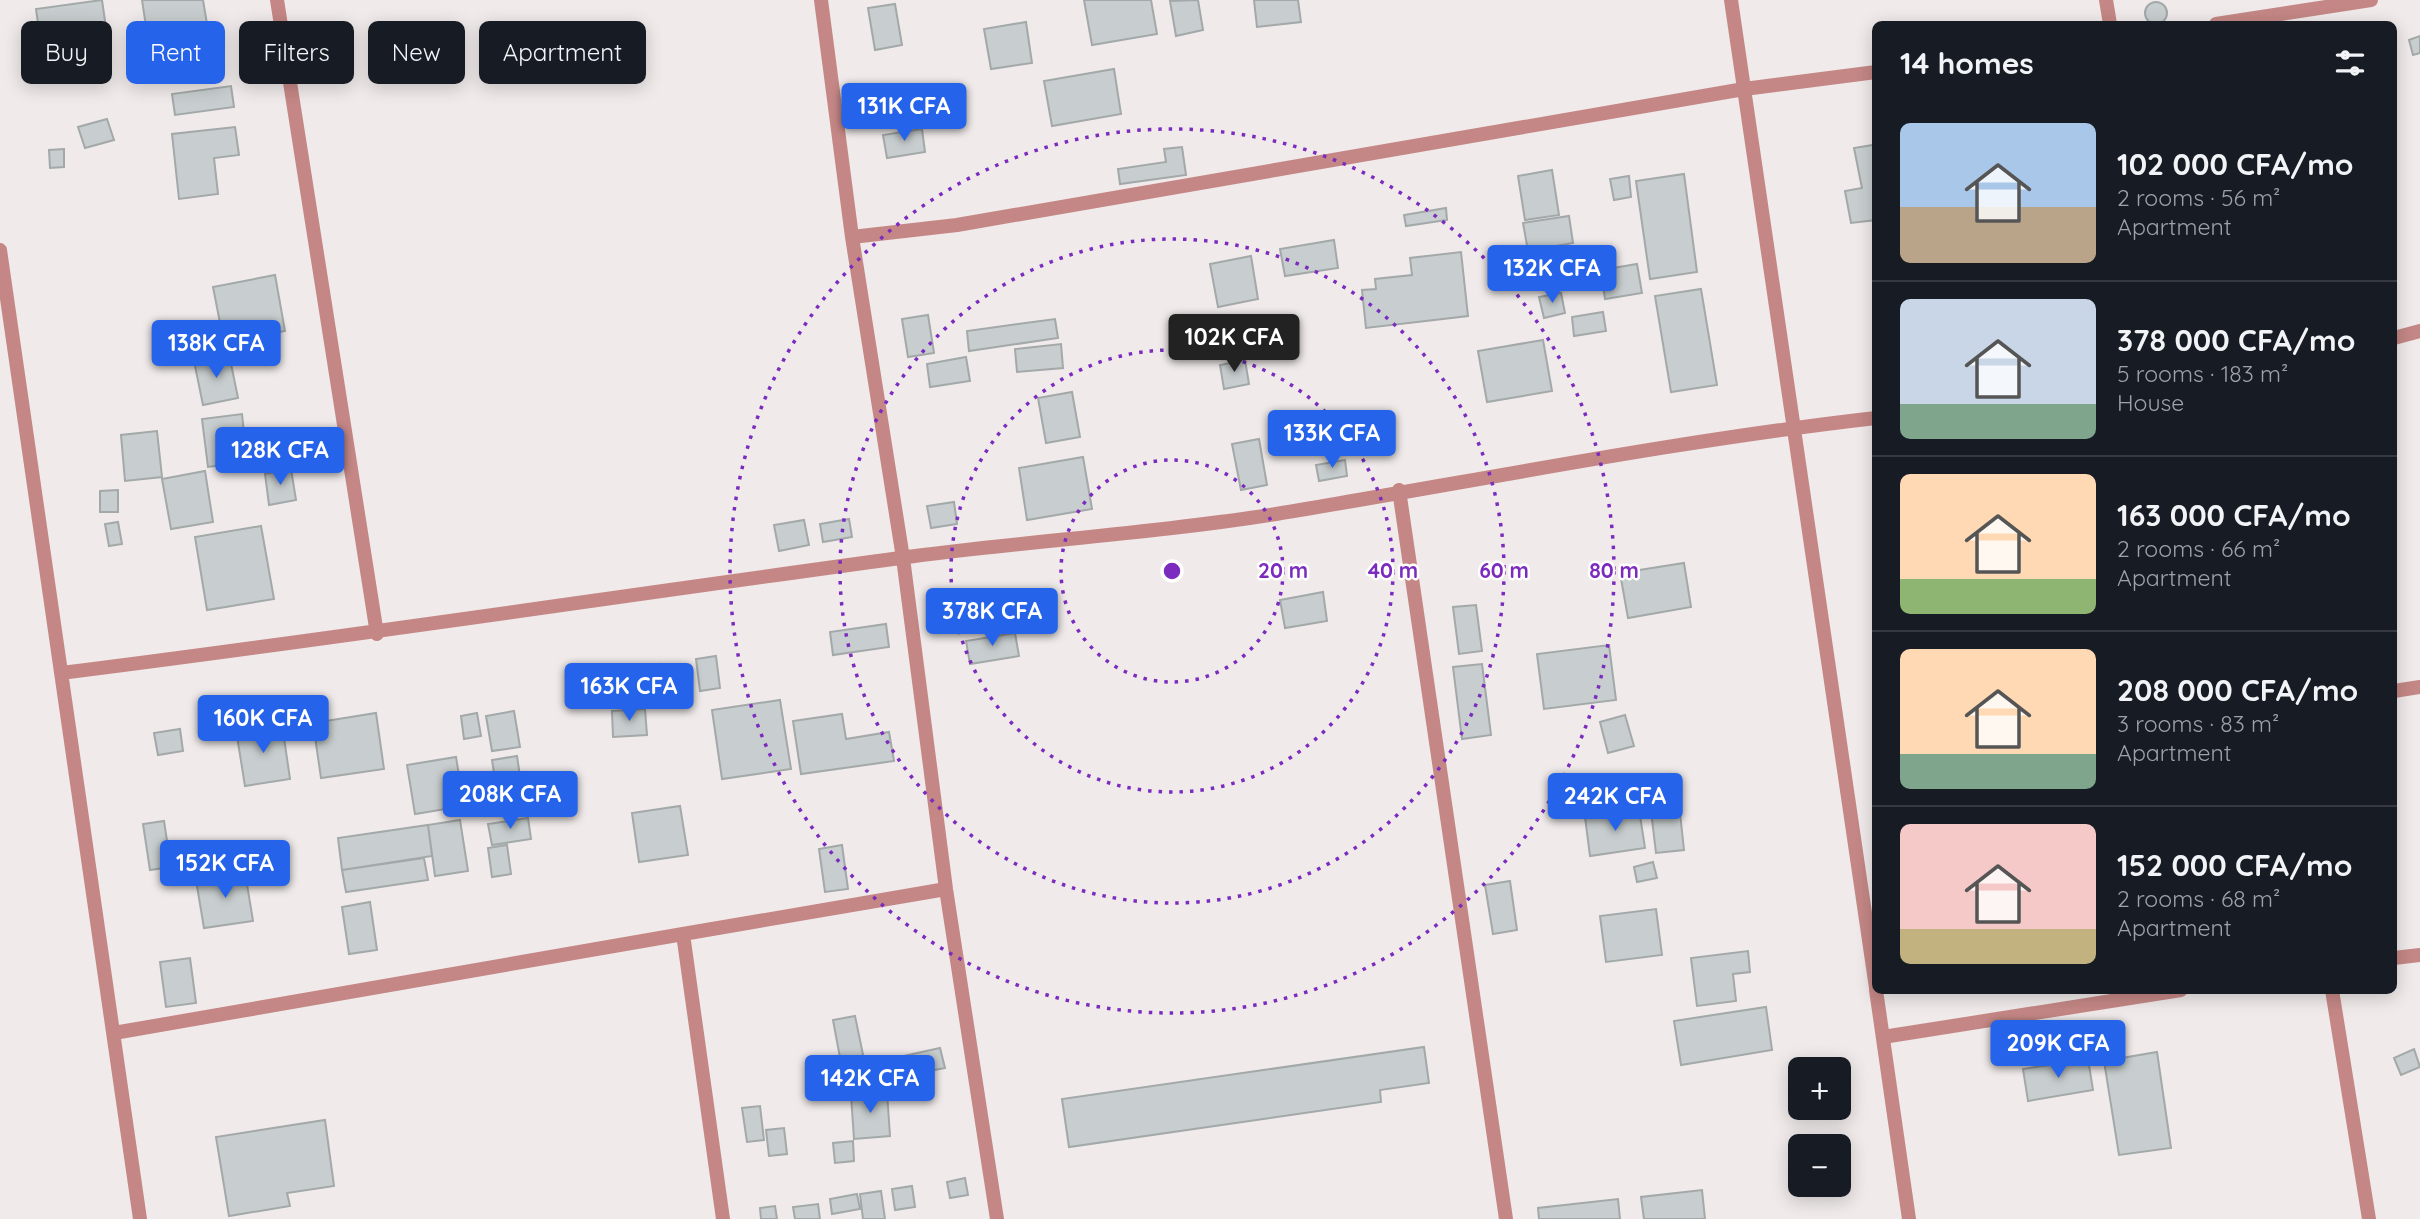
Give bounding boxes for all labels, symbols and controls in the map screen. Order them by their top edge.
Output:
chip: Buy [21,21,112,84]
chip: Rent [126,21,225,84]
chip: Filters [239,21,354,84]
chip: New [368,21,465,84]
chip: Apartment [479,21,646,84]
text: 14 homes [1900,44,2034,82]
icon: filters [2331,44,2369,82]
pin: 131K CFA [832,83,976,143]
text: 131K CFA [857,91,951,120]
text: 102 000 CFA/mo [2117,145,2354,183]
icon: home [1956,151,2040,235]
text: 2 rooms · 56 m² [2117,183,2280,212]
text: Apartment [2117,212,2231,241]
pin: 132K CFA [1480,246,1624,305]
text: 132K CFA [1503,253,1601,282]
pin: 102K CFA [1162,314,1306,374]
pin: 138K CFA [144,320,288,380]
text: 378 000 CFA/mo [2117,321,2355,359]
text: 102K CFA [1185,322,1283,351]
icon: home [1956,327,2040,411]
text: 138K CFA [168,328,264,357]
text: 5 rooms · 183 m² [2117,359,2288,388]
text: House [2117,388,2184,417]
pin: 133K CFA [1260,410,1404,470]
text: 133K CFA [1284,418,1380,447]
pin: 128K CFA [208,428,352,487]
text: 128K CFA [231,435,329,464]
text: 163 000 CFA/mo [2117,496,2351,534]
icon: home [1956,502,2040,586]
text: 2 rooms · 66 m² [2117,534,2280,563]
text: 20 m [1258,557,1308,583]
text: 40 m [1368,557,1418,583]
text: 60 m [1479,557,1529,583]
text: 80 m [1589,557,1639,583]
centre of rings [1160,559,1184,583]
text: Apartment [2117,563,2231,592]
pin: 378K CFA [920,588,1064,648]
text: 378K CFA [942,596,1042,625]
pin: 163K CFA [557,664,701,723]
text: 163K CFA [581,671,677,700]
text: 208 000 CFA/mo [2117,671,2358,709]
icon: home [1956,677,2040,761]
pin: 160K CFA [191,696,335,755]
text: 160K CFA [214,703,312,732]
text: 3 rooms · 83 m² [2117,709,2279,738]
text: Apartment [2117,738,2231,767]
pin: 208K CFA [438,772,582,831]
pin: 242K CFA [1543,774,1687,833]
text: 208K CFA [459,779,561,808]
text: 242K CFA [1564,781,1666,810]
pin: 152K CFA [153,841,297,900]
text: 152 000 CFA/mo [2117,846,2352,884]
text: 152K CFA [176,848,274,877]
icon: home [1956,852,2040,936]
text: 2 rooms · 68 m² [2117,884,2280,913]
text: Apartment [2117,913,2231,942]
pin: 209K CFA [1986,1020,2130,1080]
text: 209K CFA [2006,1028,2110,1057]
pin: 142K CFA [798,1056,942,1115]
map controls [1788,1057,1851,1197]
button: + [1788,1057,1851,1120]
text: 142K CFA [821,1063,919,1092]
button: − [1788,1134,1851,1197]

